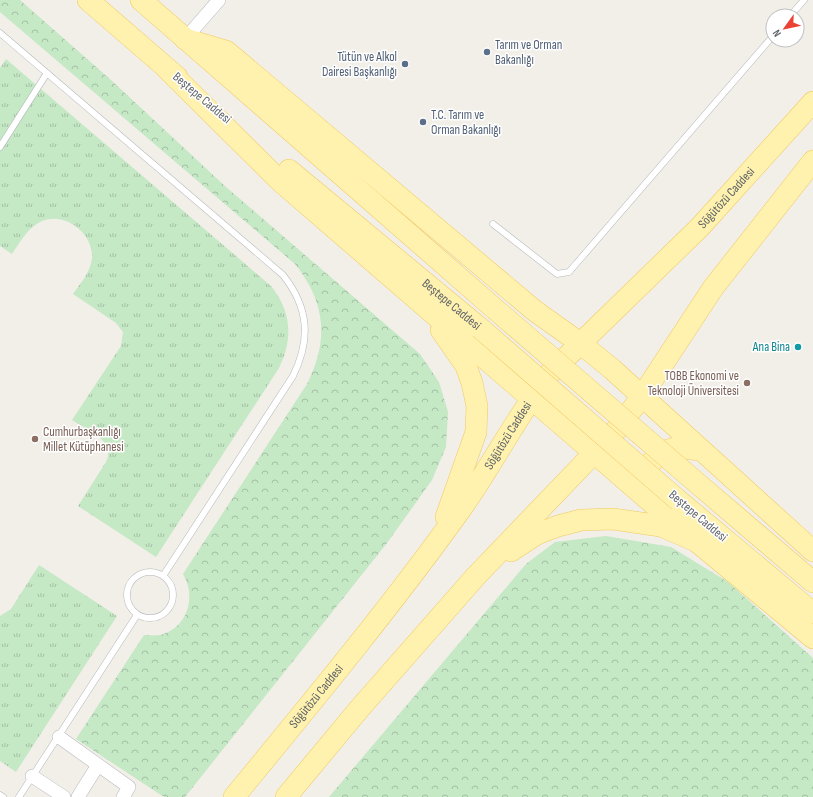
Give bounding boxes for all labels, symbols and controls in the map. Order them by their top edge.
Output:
north arrow [765,8,805,48]
text: N [770,27,784,39]
place label: Tarım ve Orman Bakanlığı [495,37,562,68]
marker: Tarım ve Orman Bakanlığı [482,47,492,57]
place label: Tütün ve Alkol Dairesi Başkanlığı [322,49,397,80]
marker: Tütün ve Alkol Dairesi Başkanlığı [400,59,410,69]
street label: Beştepe Caddesi [169,69,235,127]
place label: T.C. Tarım ve Orman Bakanlığı [431,107,501,138]
marker: T.C. Tarım ve Orman Bakanlığı [418,117,428,127]
street label: Söğütözü Caddesi [695,164,758,232]
street label: Beştepe Caddesi [419,275,484,334]
place label: Ana Bina [752,339,790,355]
marker: Ana Bina [793,342,803,352]
place label: TOBB Ekonomi ve Teknoloji Üniversitesi [647,368,739,399]
marker: TOBB Ekonomi ve Teknoloji Üniversitesi [742,378,752,388]
street label: Söğütözü Caddesi [481,398,535,473]
place label: Cumhurbaşkanlığı Millet Kütüphanesi [43,424,124,455]
marker: Cumhurbaşkanlığı Millet Kütüphanesi [30,434,40,444]
street label: Beştepe Caddesi [665,487,731,545]
street label: Söğütözü Caddesi [286,661,347,731]

